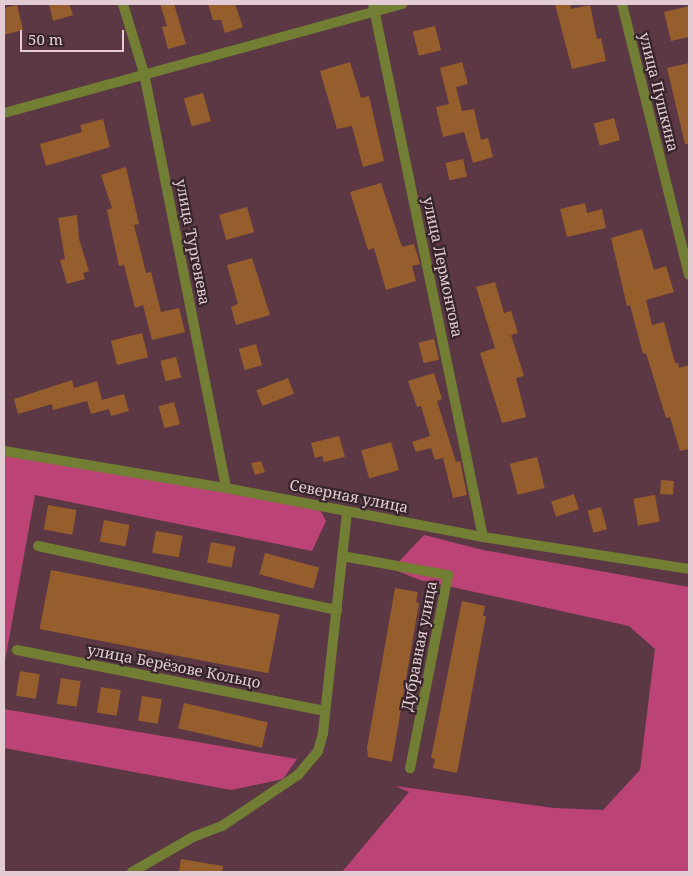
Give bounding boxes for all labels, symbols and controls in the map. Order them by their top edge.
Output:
scale bar [22,20,126,52]
text: 50 m [28,29,63,49]
street label: улица Пушкина [635,30,683,154]
street label: улица Тургенева [172,178,214,306]
street label: улица Лермонтова [419,195,467,339]
street label: Северная улица [288,476,410,516]
street label: Дубравная улица [398,579,440,713]
street label: улица Берёзове Кольцо [86,640,262,692]

